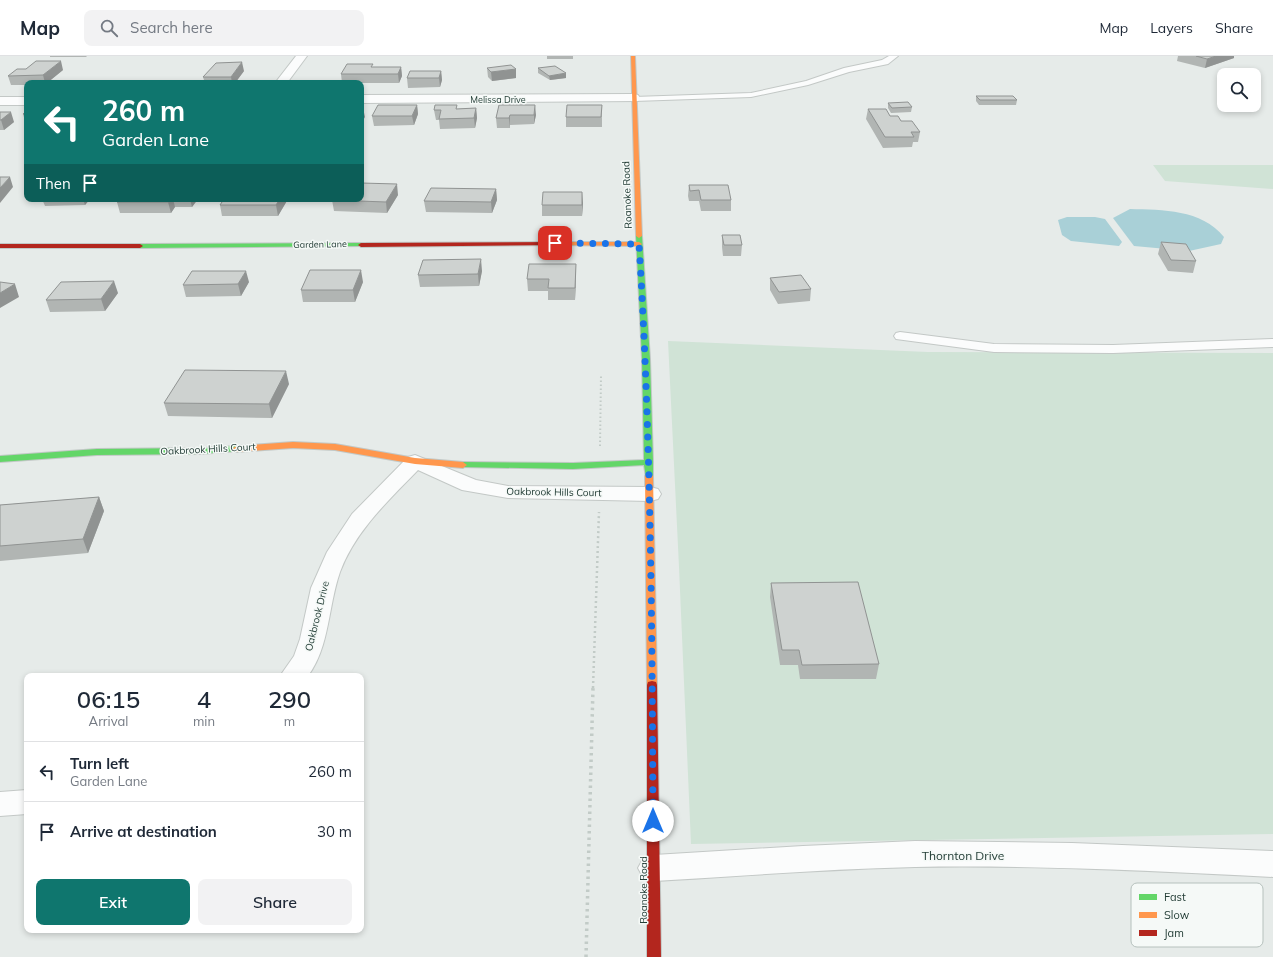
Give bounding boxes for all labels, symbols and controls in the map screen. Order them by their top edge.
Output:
search box [84,10,364,46]
text: Map [20,16,60,40]
icon: search [98,17,120,39]
text: Search here [130,18,213,37]
text: Map [1099,19,1128,37]
text: Layers [1150,19,1193,37]
text: Share [1215,19,1253,37]
map controls [1217,68,1261,112]
button: search [1217,68,1261,112]
text: 260 m [102,93,185,128]
street label: Melissa Drive [470,94,526,105]
icon: left [36,96,88,148]
text: Garden Lane [102,128,209,151]
street label: Roanoke Road [619,161,635,229]
icon: arrive [79,172,101,194]
text: Then [36,174,71,193]
pin [538,226,572,260]
icon: arrive [544,232,566,254]
street label: Garden Lane [293,238,347,250]
street label: Oakbrook Hills Court [160,440,256,458]
street label: Oakbrook Hills Court [506,485,602,499]
street label: Oakbrook Drive [302,580,332,652]
text: 06:15 [77,684,140,714]
text: 4 [197,684,211,714]
text: 290 [268,684,311,714]
text: Arrival [89,713,128,729]
text: min [193,713,215,729]
text: m [284,713,295,729]
text: Turn left [70,754,129,773]
icon: left [36,761,58,783]
text: 260 m [308,762,352,781]
text: Garden Lane [70,773,147,789]
position arrow [632,800,674,842]
icon: arrive [36,821,58,843]
text: Arrive at destination [70,822,217,841]
text: 30 m [317,822,352,841]
street label: Thornton Drive [922,848,1004,863]
street label: Roanoke Road [637,856,650,924]
button: Exit [36,879,190,925]
button: Share [198,879,352,925]
legend [1131,883,1263,947]
text: Fast [1164,890,1186,904]
text: Slow [1164,908,1190,922]
text: Jam [1164,926,1184,940]

